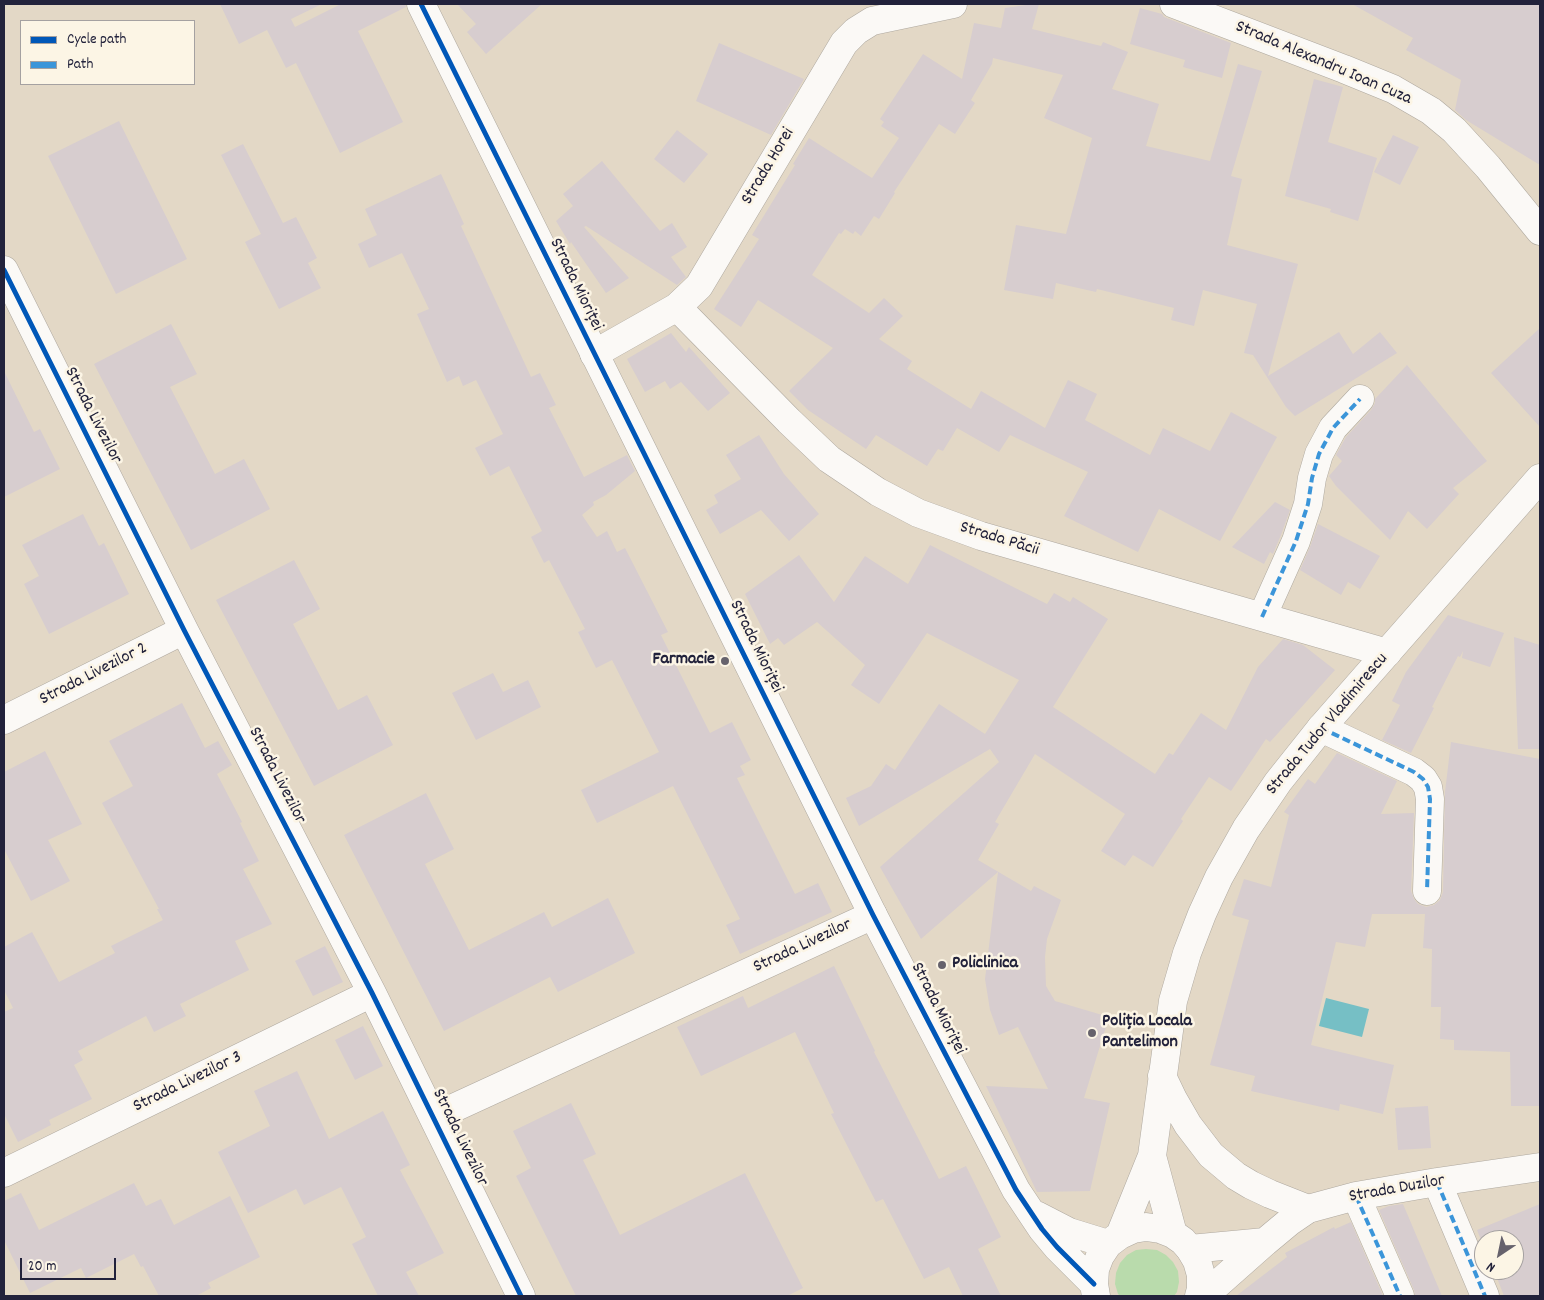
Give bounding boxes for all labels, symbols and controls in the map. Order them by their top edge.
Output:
street label: Strada Alexandru Ioan Cuza [1232,17,1414,111]
legend [20,20,195,85]
text: Cycle path [67,29,126,51]
text: Path [67,54,93,76]
street label: Strada Horei [738,125,800,209]
street label: Strada Mioriței [543,235,607,335]
street label: Strada Livezilor [58,364,126,468]
street label: Strada Păcii [957,518,1041,562]
street label: Strada Mioriței [723,597,787,697]
street label: Strada Livezilor 2 [37,639,151,711]
place label: Farmacie [653,650,715,672]
street label: Strada Tudor Vladimirescu [1262,650,1394,800]
marker: Farmacie [719,655,731,667]
street label: Strada Livezilor [242,724,310,828]
street label: Strada Livezilor [750,915,856,979]
place label: Policlinica [952,954,1018,976]
street label: Strada Mioriței [905,959,969,1059]
marker: Policlinica [936,959,948,971]
place label: Poliția Locala Pantelimon [1102,1012,1192,1054]
marker: Poliția Locala Pantelimon [1086,1027,1098,1039]
street label: Strada Livezilor 3 [130,1047,246,1119]
street label: Strada Livezilor [426,1086,492,1190]
street label: Strada Duzilor [1347,1171,1447,1209]
north arrow [1474,1230,1524,1280]
scale bar [22,1248,119,1280]
text: 20 m [28,1256,56,1278]
text: N [1483,1256,1500,1277]

